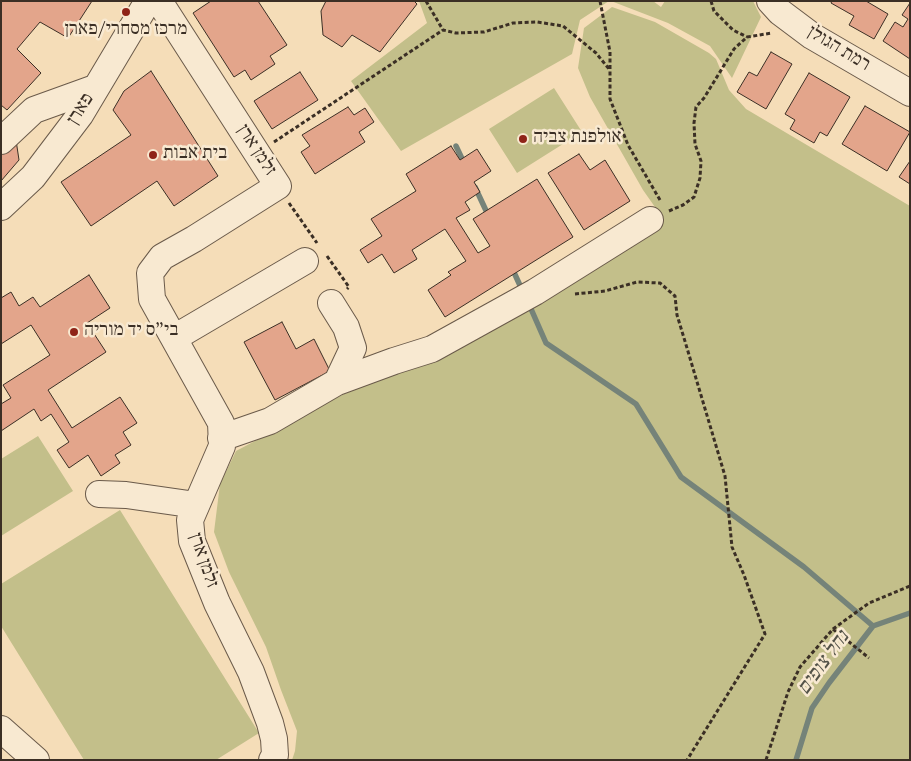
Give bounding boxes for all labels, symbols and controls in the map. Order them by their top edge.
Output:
marker: מרכז מסחרי/פארן [120,6,132,18]
place label: מרכז מסחרי/פארן [65,20,187,42]
street label: רמת הגולן [802,22,874,78]
street label: פארן [64,90,100,130]
street label: זלמן ארן [230,121,280,181]
place label: אולפנת צביה [533,128,622,150]
marker: אולפנת צביה [517,133,529,145]
place label: בית אבות [163,144,227,166]
marker: בית אבות [147,149,159,161]
place label: בי"ס יד מוריה [84,321,178,343]
marker: בי"ס יד מוריה [68,326,80,338]
street label: זלמן ארן [182,531,222,591]
water label: נחל צופים [794,627,856,701]

